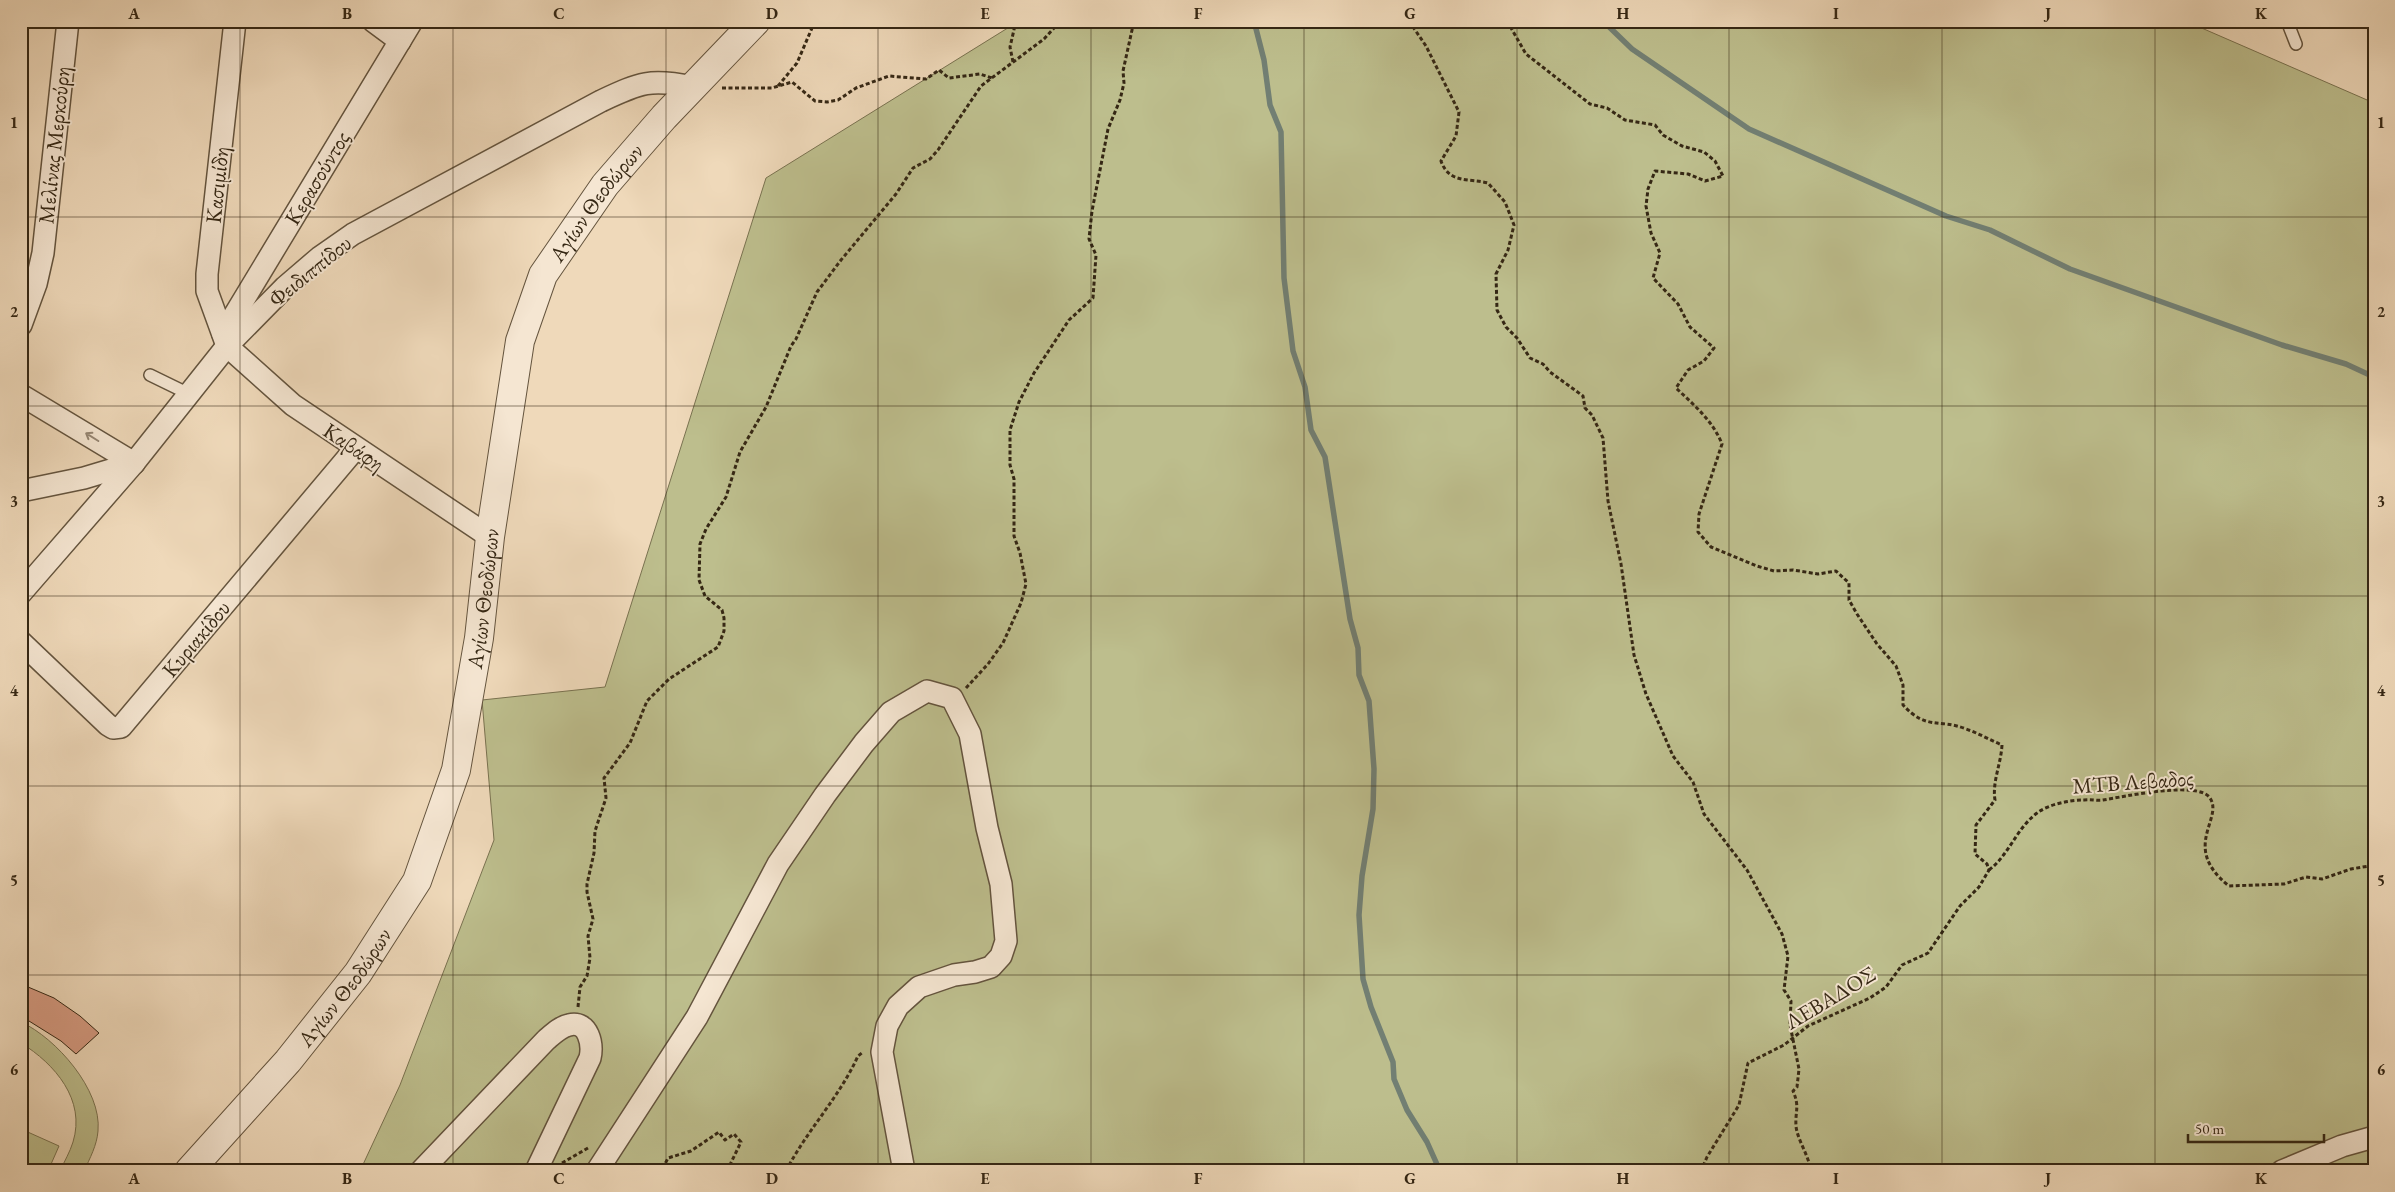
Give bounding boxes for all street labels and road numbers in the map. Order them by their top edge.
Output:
street label: Μελίνας Μερκούρη [31,65,77,225]
street label: Κερασούντος [278,126,356,230]
street label: Αγίων Θεοδώρων [541,137,650,268]
street label: Κασιμίδη [199,145,235,225]
street label: Φειδιππίδου [262,229,358,313]
street label: Καβάφη [318,416,390,478]
street label: Αγίων Θεοδώρων [459,526,506,672]
street label: Κυριακίδου [155,594,237,684]
street label: ΜΤΒ Λεβαδος [2072,763,2194,801]
street label: Αγίων Θεοδώρων [290,922,398,1053]
street label: ΛΕΒΑΔΟΣ [1779,959,1881,1037]

